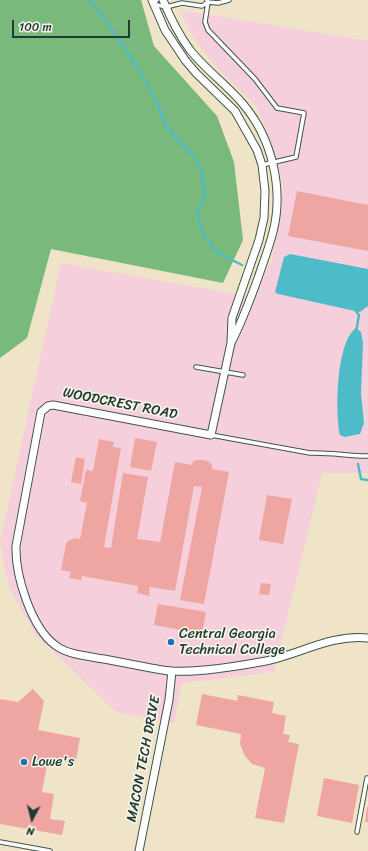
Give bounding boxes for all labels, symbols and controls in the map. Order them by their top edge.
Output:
scale bar [14,12,132,38]
text: 100 m [19,16,52,38]
street label: WOODCREST ROAD [61,385,179,423]
place label: Central Georgia Technical College [179,626,285,658]
marker: Central Georgia Technical College [166,637,176,647]
street label: MACON TECH DRIVE [124,694,164,824]
place label: Lowe's [32,754,74,770]
marker: Lowe's [19,757,29,767]
north arrow [12,799,52,839]
text: N [26,822,35,841]

